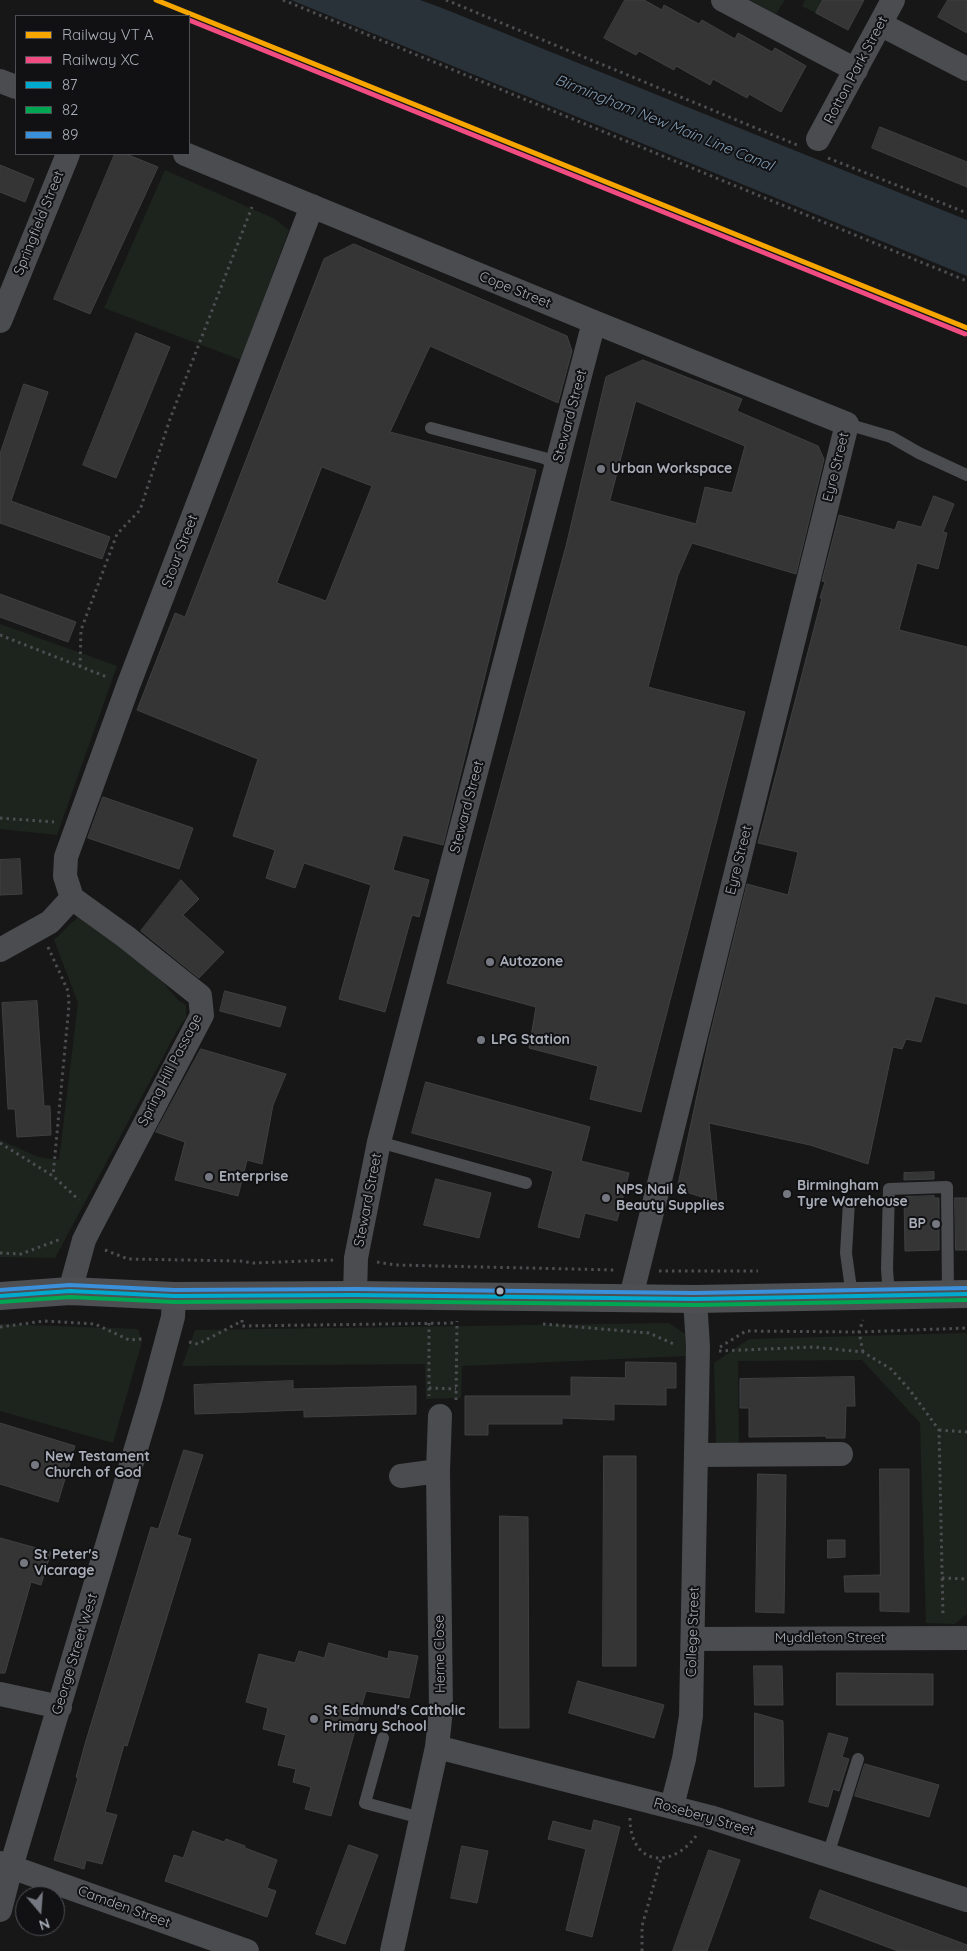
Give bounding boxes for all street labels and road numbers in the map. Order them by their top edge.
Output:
street label: Rotton Park Street [821,13,891,127]
street label: Springfield Street [10,168,68,278]
street label: Cope Street [477,268,553,312]
street label: Steward Street [550,368,590,464]
street label: Eyre Street [819,431,853,503]
street label: Stour Street [158,512,202,590]
street label: Steward Street [447,759,487,855]
street label: Eyre Street [722,824,756,896]
street label: Spring Hill Passage [134,1011,206,1129]
street label: Steward Street [351,1152,385,1248]
street label: College Street [683,1587,703,1677]
street label: George Street West [49,1591,101,1717]
street label: Herne Close [431,1615,449,1693]
street label: Myddleton Street [775,1630,885,1646]
street label: Rosebery Street [652,1795,756,1839]
street label: Camden Street [76,1883,172,1931]

